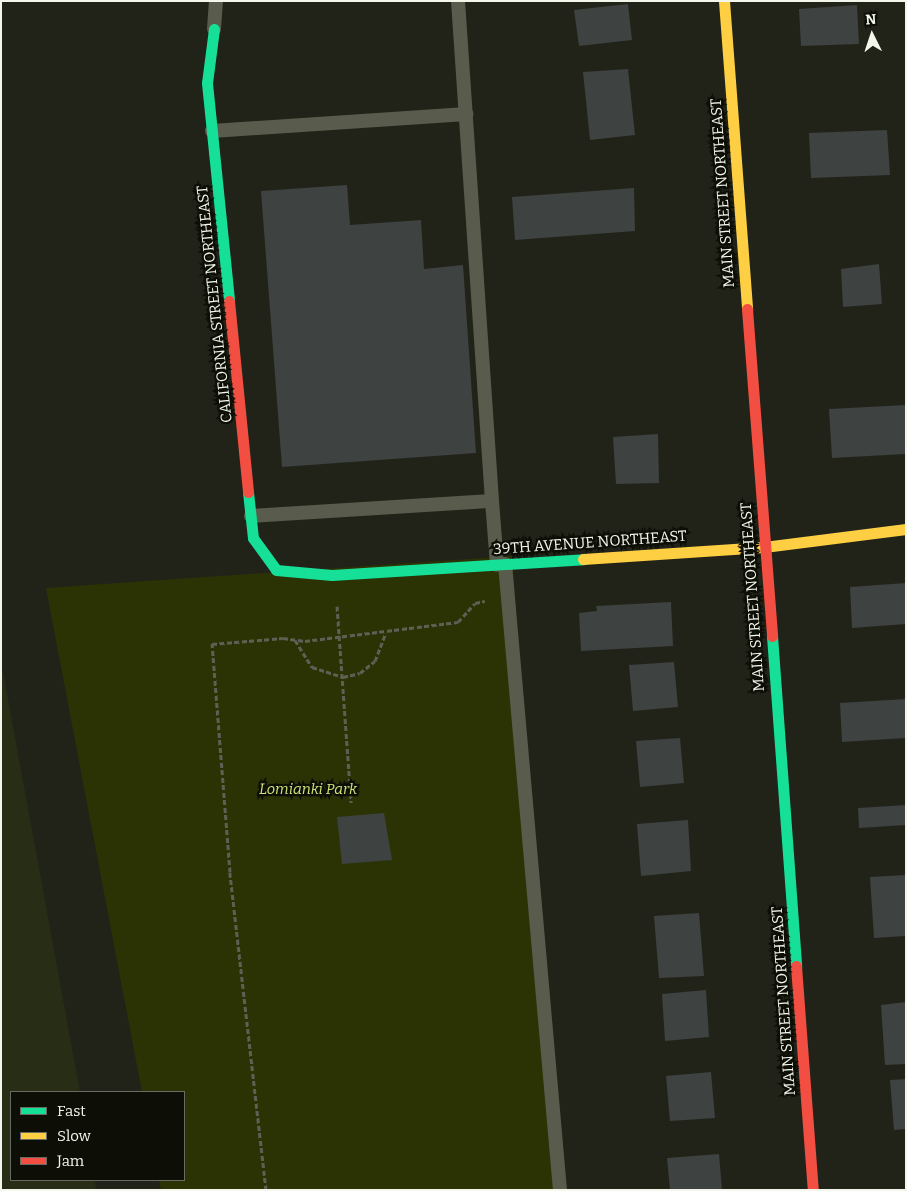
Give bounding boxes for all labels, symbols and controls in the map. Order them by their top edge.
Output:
north arrow [847,10,897,60]
text: N [865,11,877,28]
street label: MAIN STREET NORTHEAST [707,98,739,288]
street label: CALIFORNIA STREET NORTHEAST [194,184,236,424]
street label: MAIN STREET NORTHEAST [737,502,769,692]
street label: 39TH AVENUE NORTHEAST [493,527,687,559]
park label: Lomianki Park [259,781,357,799]
street label: MAIN STREET NORTHEAST [768,906,800,1096]
legend [10,1091,185,1181]
text: Fast [57,1102,86,1120]
text: Slow [57,1127,91,1145]
text: Jam [57,1152,84,1170]

